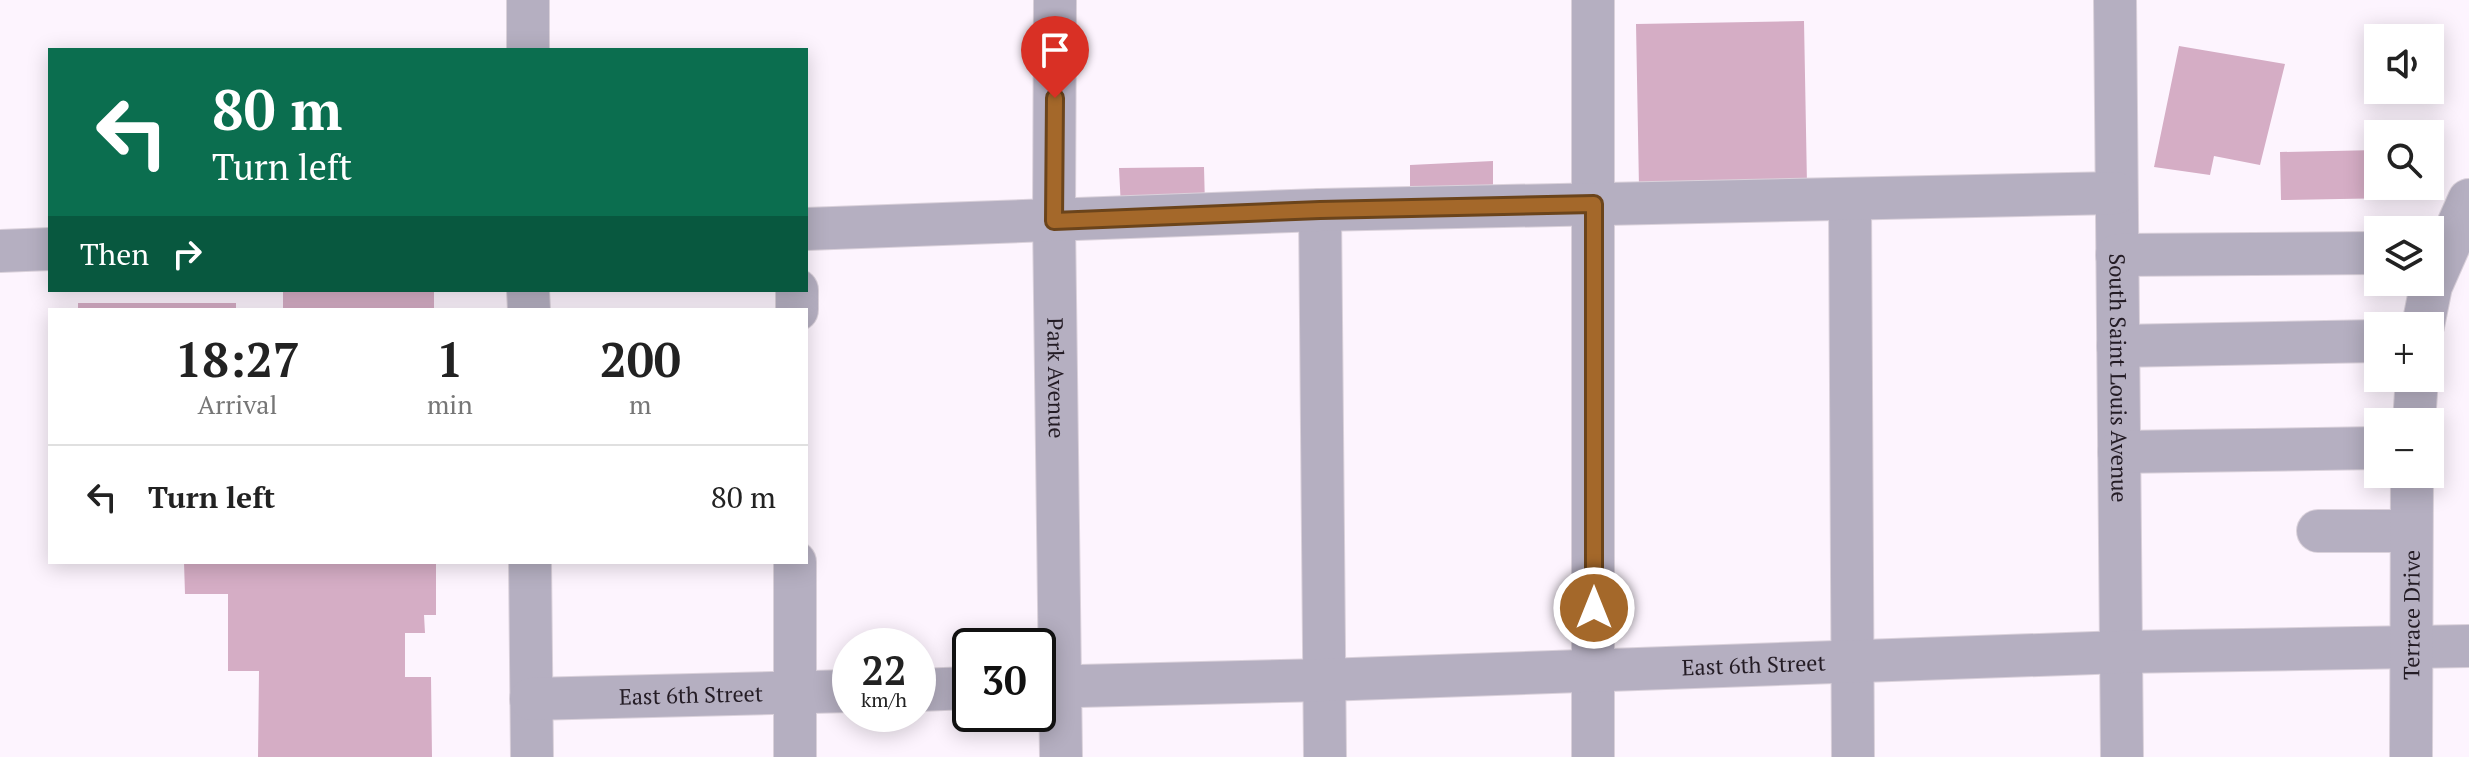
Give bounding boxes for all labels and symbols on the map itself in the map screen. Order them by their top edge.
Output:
pin [1021,16,1089,98]
street label: South Saint Louis Avenue [2103,253,2135,503]
street label: Park Avenue [1041,317,1072,439]
street label: Terrace Drive [2396,550,2426,680]
position arrow [1552,566,1636,650]
speed limit sign: 30 [952,628,1056,732]
street label: East 6th Street [1681,647,1826,681]
street label: East 6th Street [619,678,763,711]

